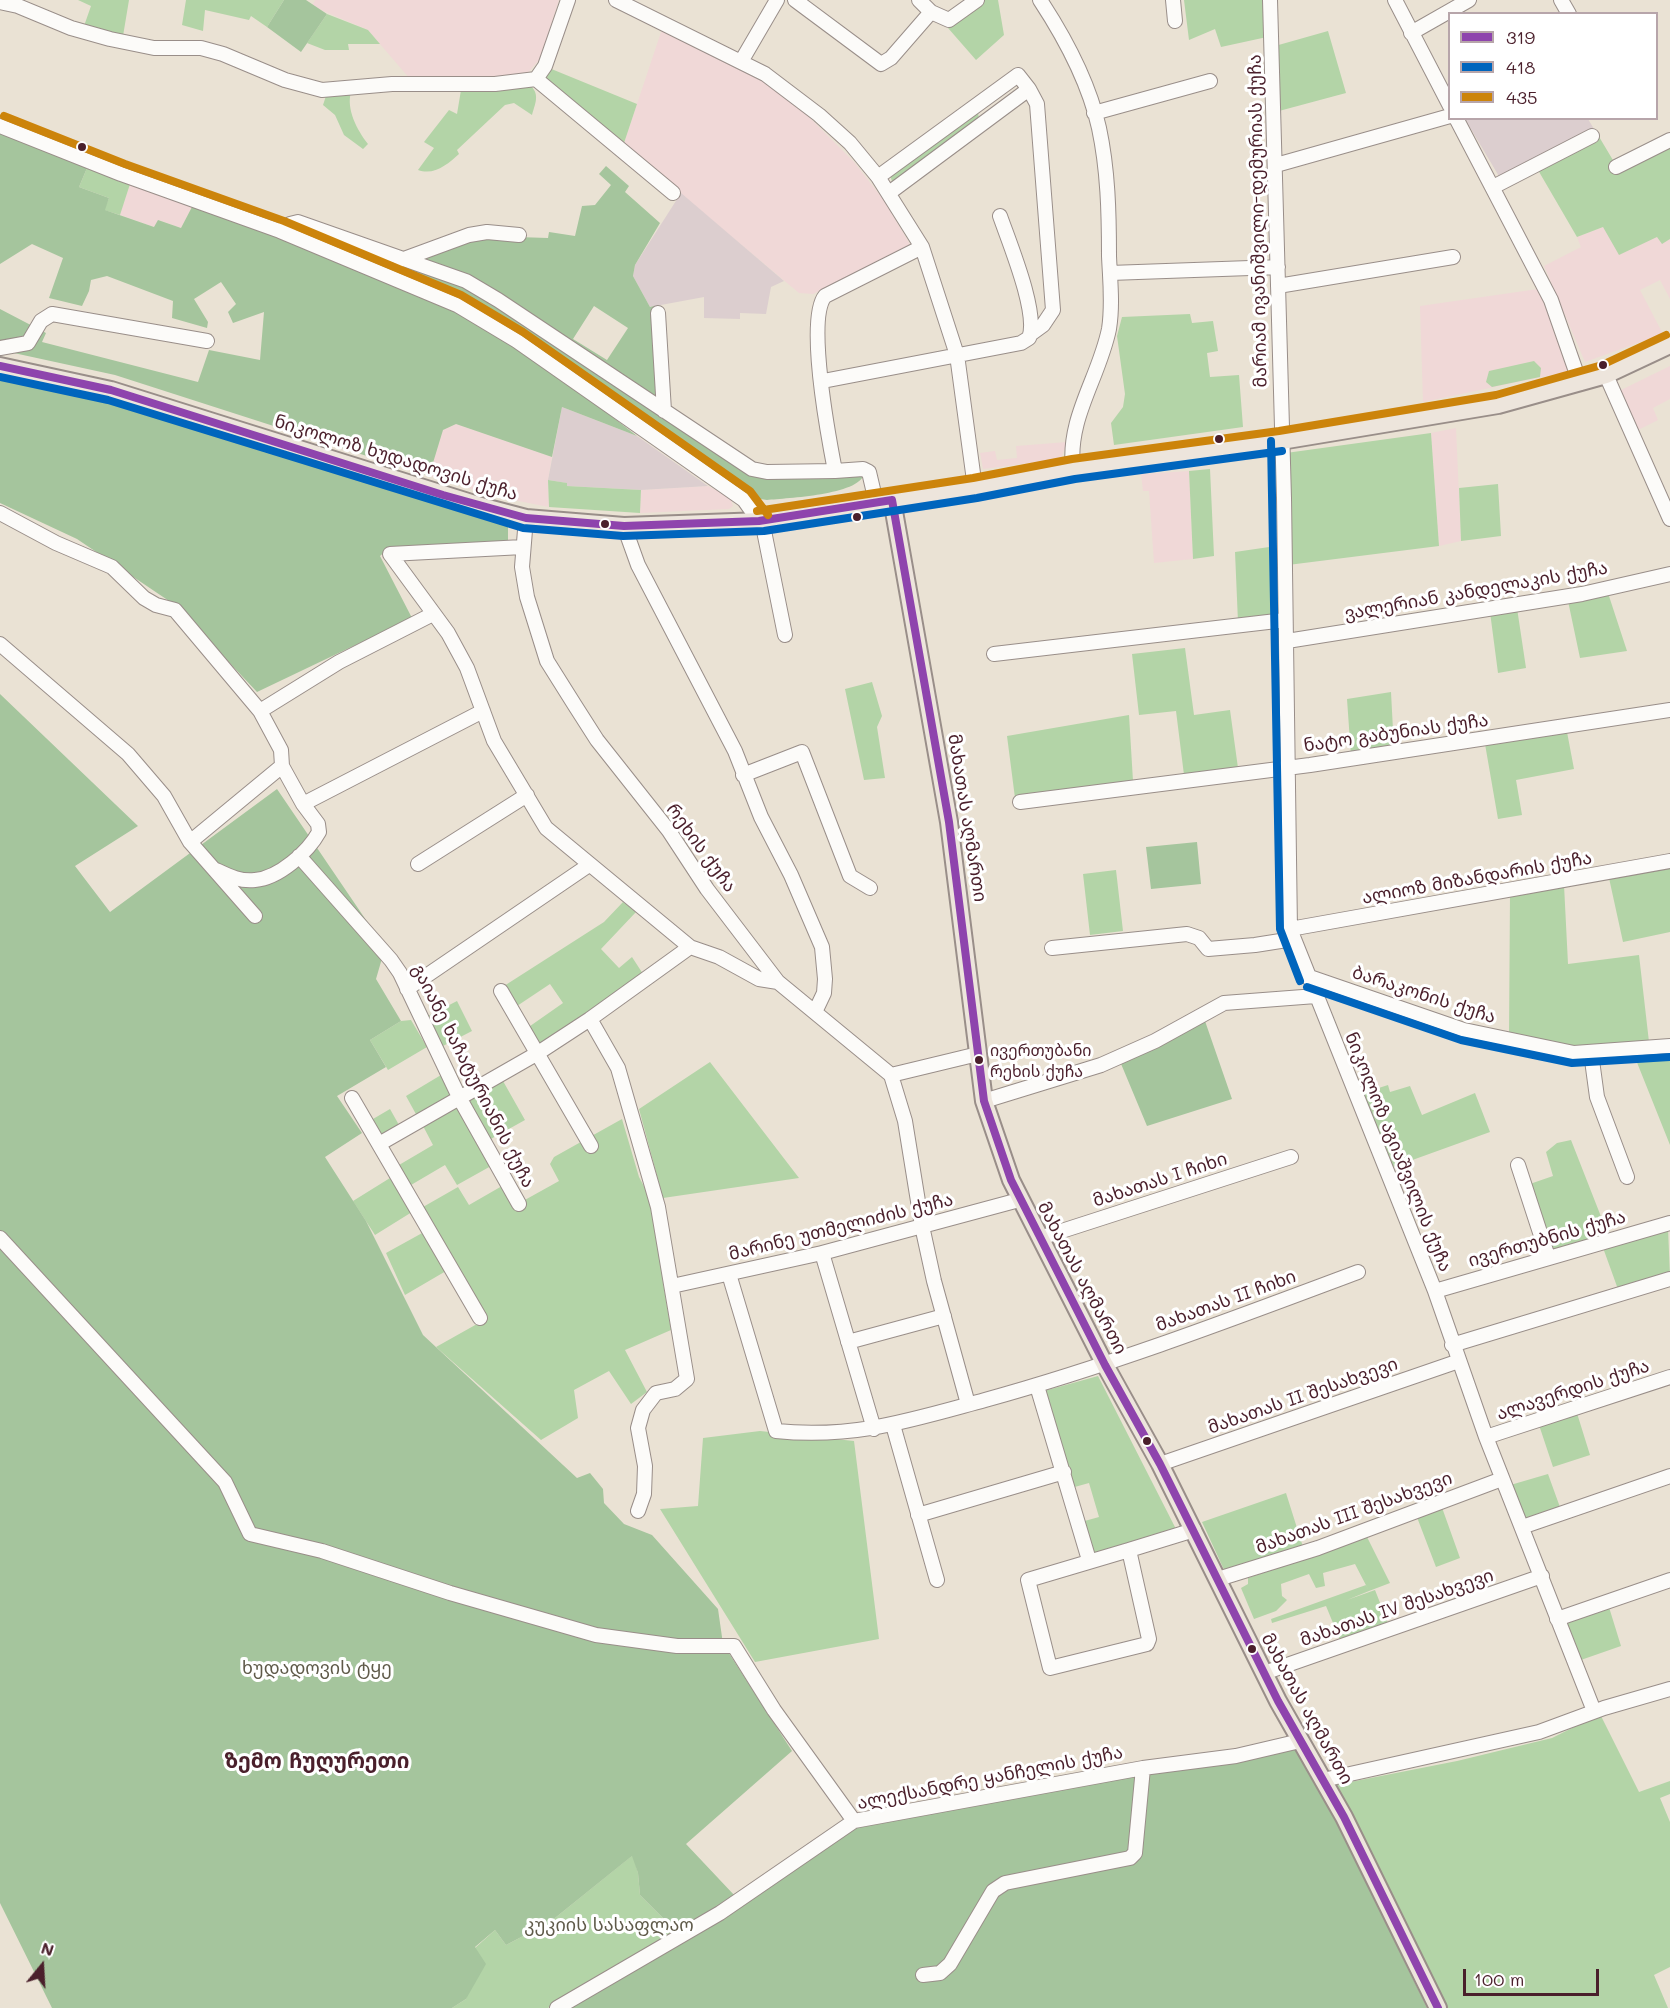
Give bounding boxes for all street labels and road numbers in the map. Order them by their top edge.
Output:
street label: მარიამ ივანიშვილი-დემურიას ქუჩა [1244,54,1272,388]
street label: ნიკოლოზ ხუდადოვის ქუჩა [272,411,520,505]
street label: ვალერიან კანდელაკის ქუჩა [1343,557,1609,625]
street label: ნატო გაბუნიას ქუჩა [1302,709,1490,757]
street label: მახათას აღმართი [943,733,991,903]
street label: რეხის ქუჩა [662,799,740,897]
street label: ალიოზ მიზანდარის ქუჩა [1360,847,1594,909]
street label: გაიანე ხაჩატურიანის ქუჩა [407,961,539,1191]
street label: ბარაკონის ქუჩა [1349,962,1499,1028]
street label: ნიკოლოზ აგიაშვილის ქუჩა [1340,1029,1456,1275]
street label: მახათას I ჩიხი [1090,1148,1230,1212]
street label: მარინე უთმელიძის ქუჩა [727,1189,955,1265]
street label: მახათას აღმართი [1033,1198,1131,1358]
street label: ივერთუბნის ქუჩა [1466,1206,1628,1272]
street label: მახათას II ჩიხი [1153,1266,1299,1336]
street label: მახათას II შესახვევი [1205,1353,1401,1439]
street label: ალავერდის ქუჩა [1494,1355,1652,1425]
street label: მახათას III შესახვევი [1253,1467,1455,1559]
street label: მახათას IV შესახვევი [1297,1565,1497,1651]
street label: მახათას აღმართი [1256,1630,1358,1788]
street label: ალექსანდრე ყანჩელის ქუჩა [855,1742,1125,1814]

